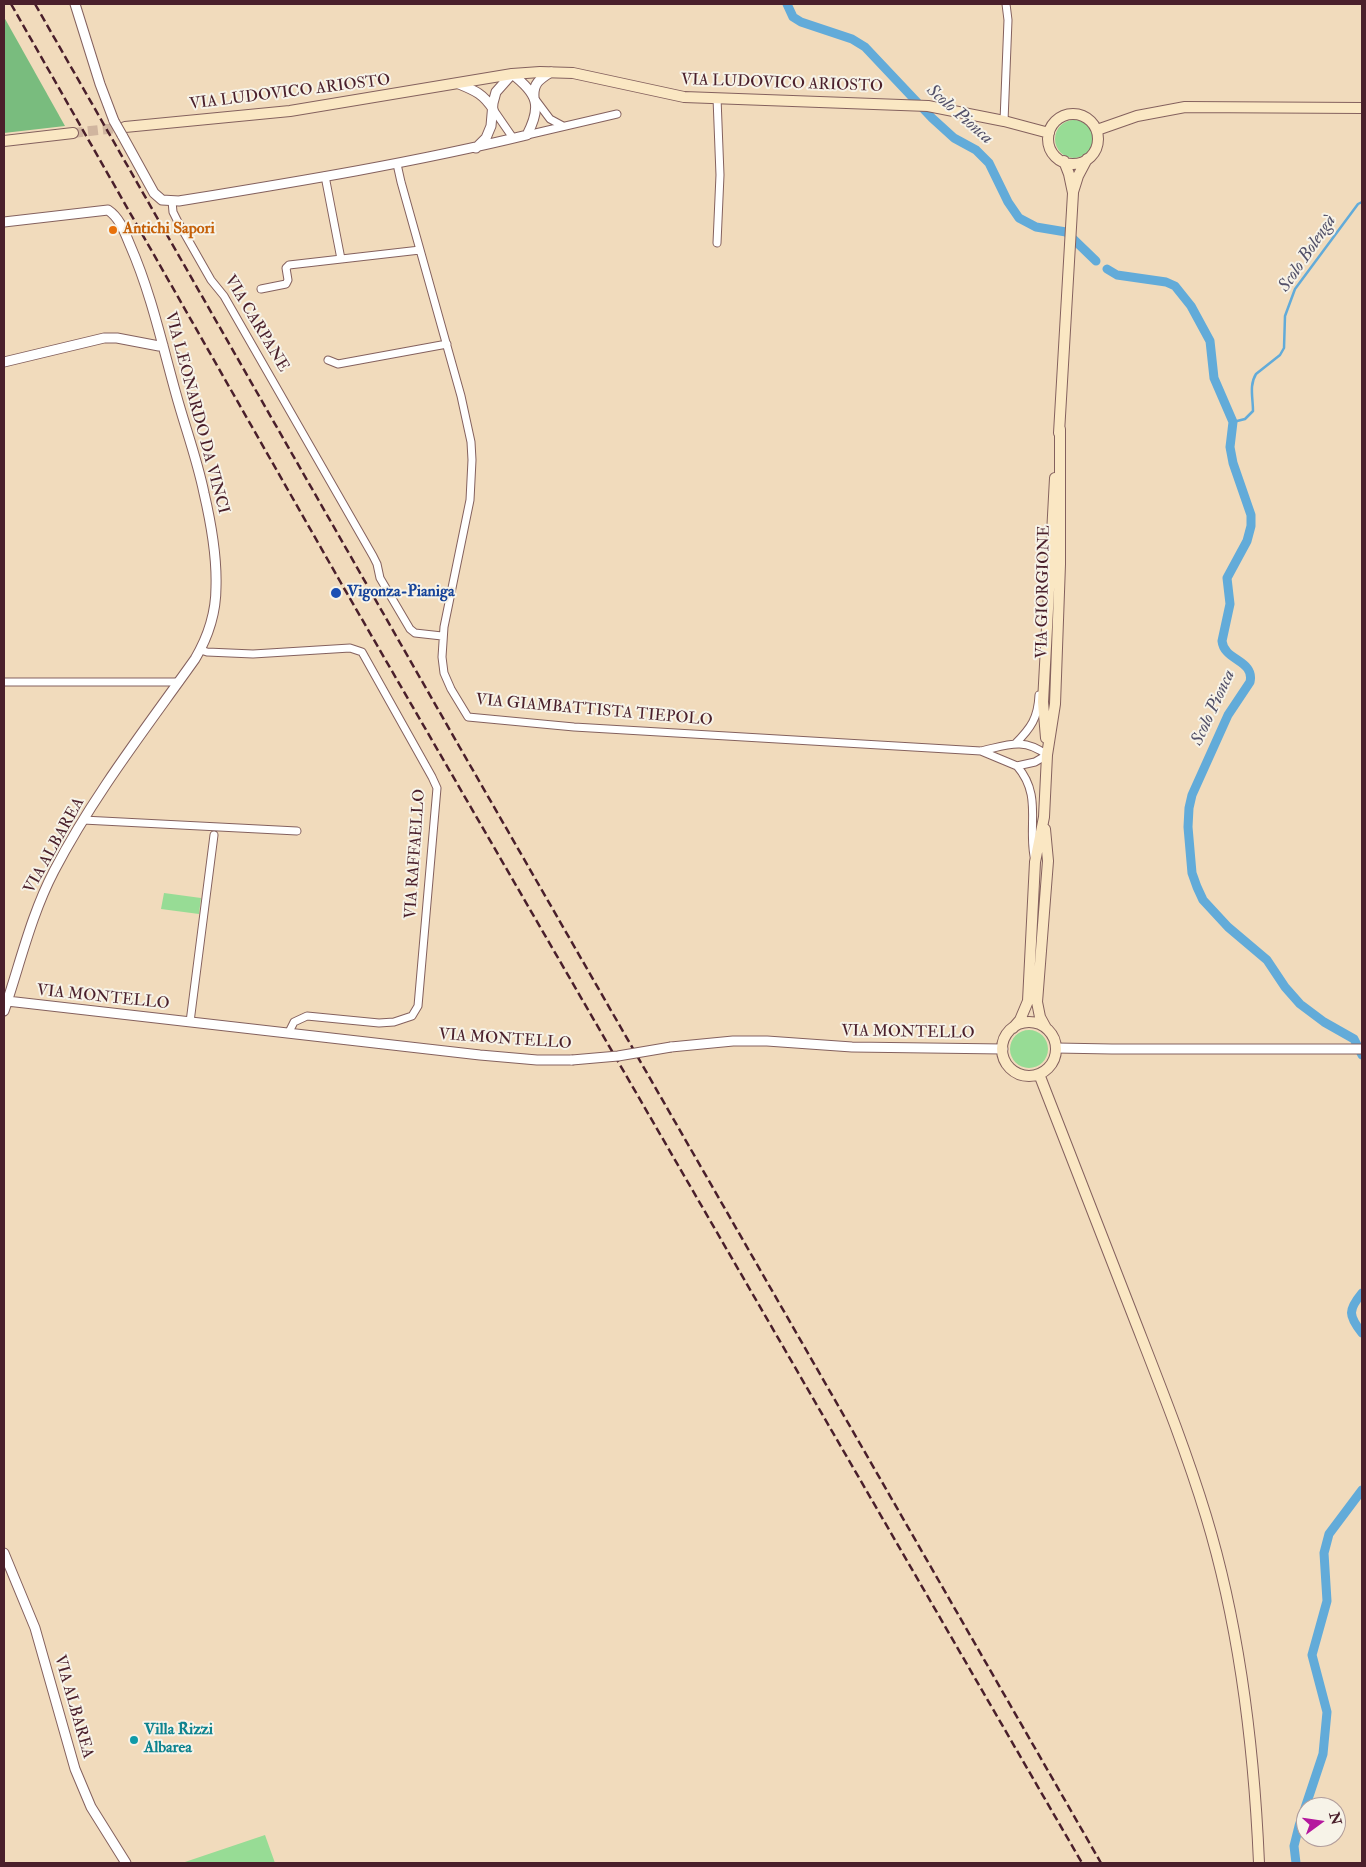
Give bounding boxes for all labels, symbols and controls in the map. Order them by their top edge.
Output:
street label: VIA LUDOVICO ARIOSTO [189,71,391,115]
street label: VIA LUDOVICO ARIOSTO [681,71,883,97]
water label: Scolo Pionca [921,80,997,150]
water label: Scolo Bolengà [1274,211,1342,297]
place label: Antichi Sapori [123,220,215,240]
marker: Antichi Sapori [107,224,119,236]
street label: VIA CARPANE [220,272,292,376]
street label: VIA LEONARDO DA VINCI [160,310,232,516]
street label: VIA GIORGIONE [1033,525,1055,659]
place label: Vigonza-Pianiga [347,583,455,603]
marker: Vigonza-Pianiga [329,586,343,600]
water label: Scolo Pionca [1187,667,1241,749]
street label: VIA GIAMBATTISTA TIEPOLO [475,691,713,731]
street label: VIA RAFFAELLO [402,788,430,920]
street label: VIA ALBAREA [21,795,89,897]
street label: VIA MONTELLO [36,981,170,1015]
street label: VIA MONTELLO [841,1022,975,1044]
street label: VIA MONTELLO [438,1026,572,1054]
street label: VIA ALBAREA [49,1653,97,1761]
place label: Villa Rizzi Albarea [144,1721,213,1759]
marker: Villa Rizzi Albarea [128,1734,140,1746]
north arrow [1296,1797,1346,1847]
text: N [1325,1810,1345,1827]

